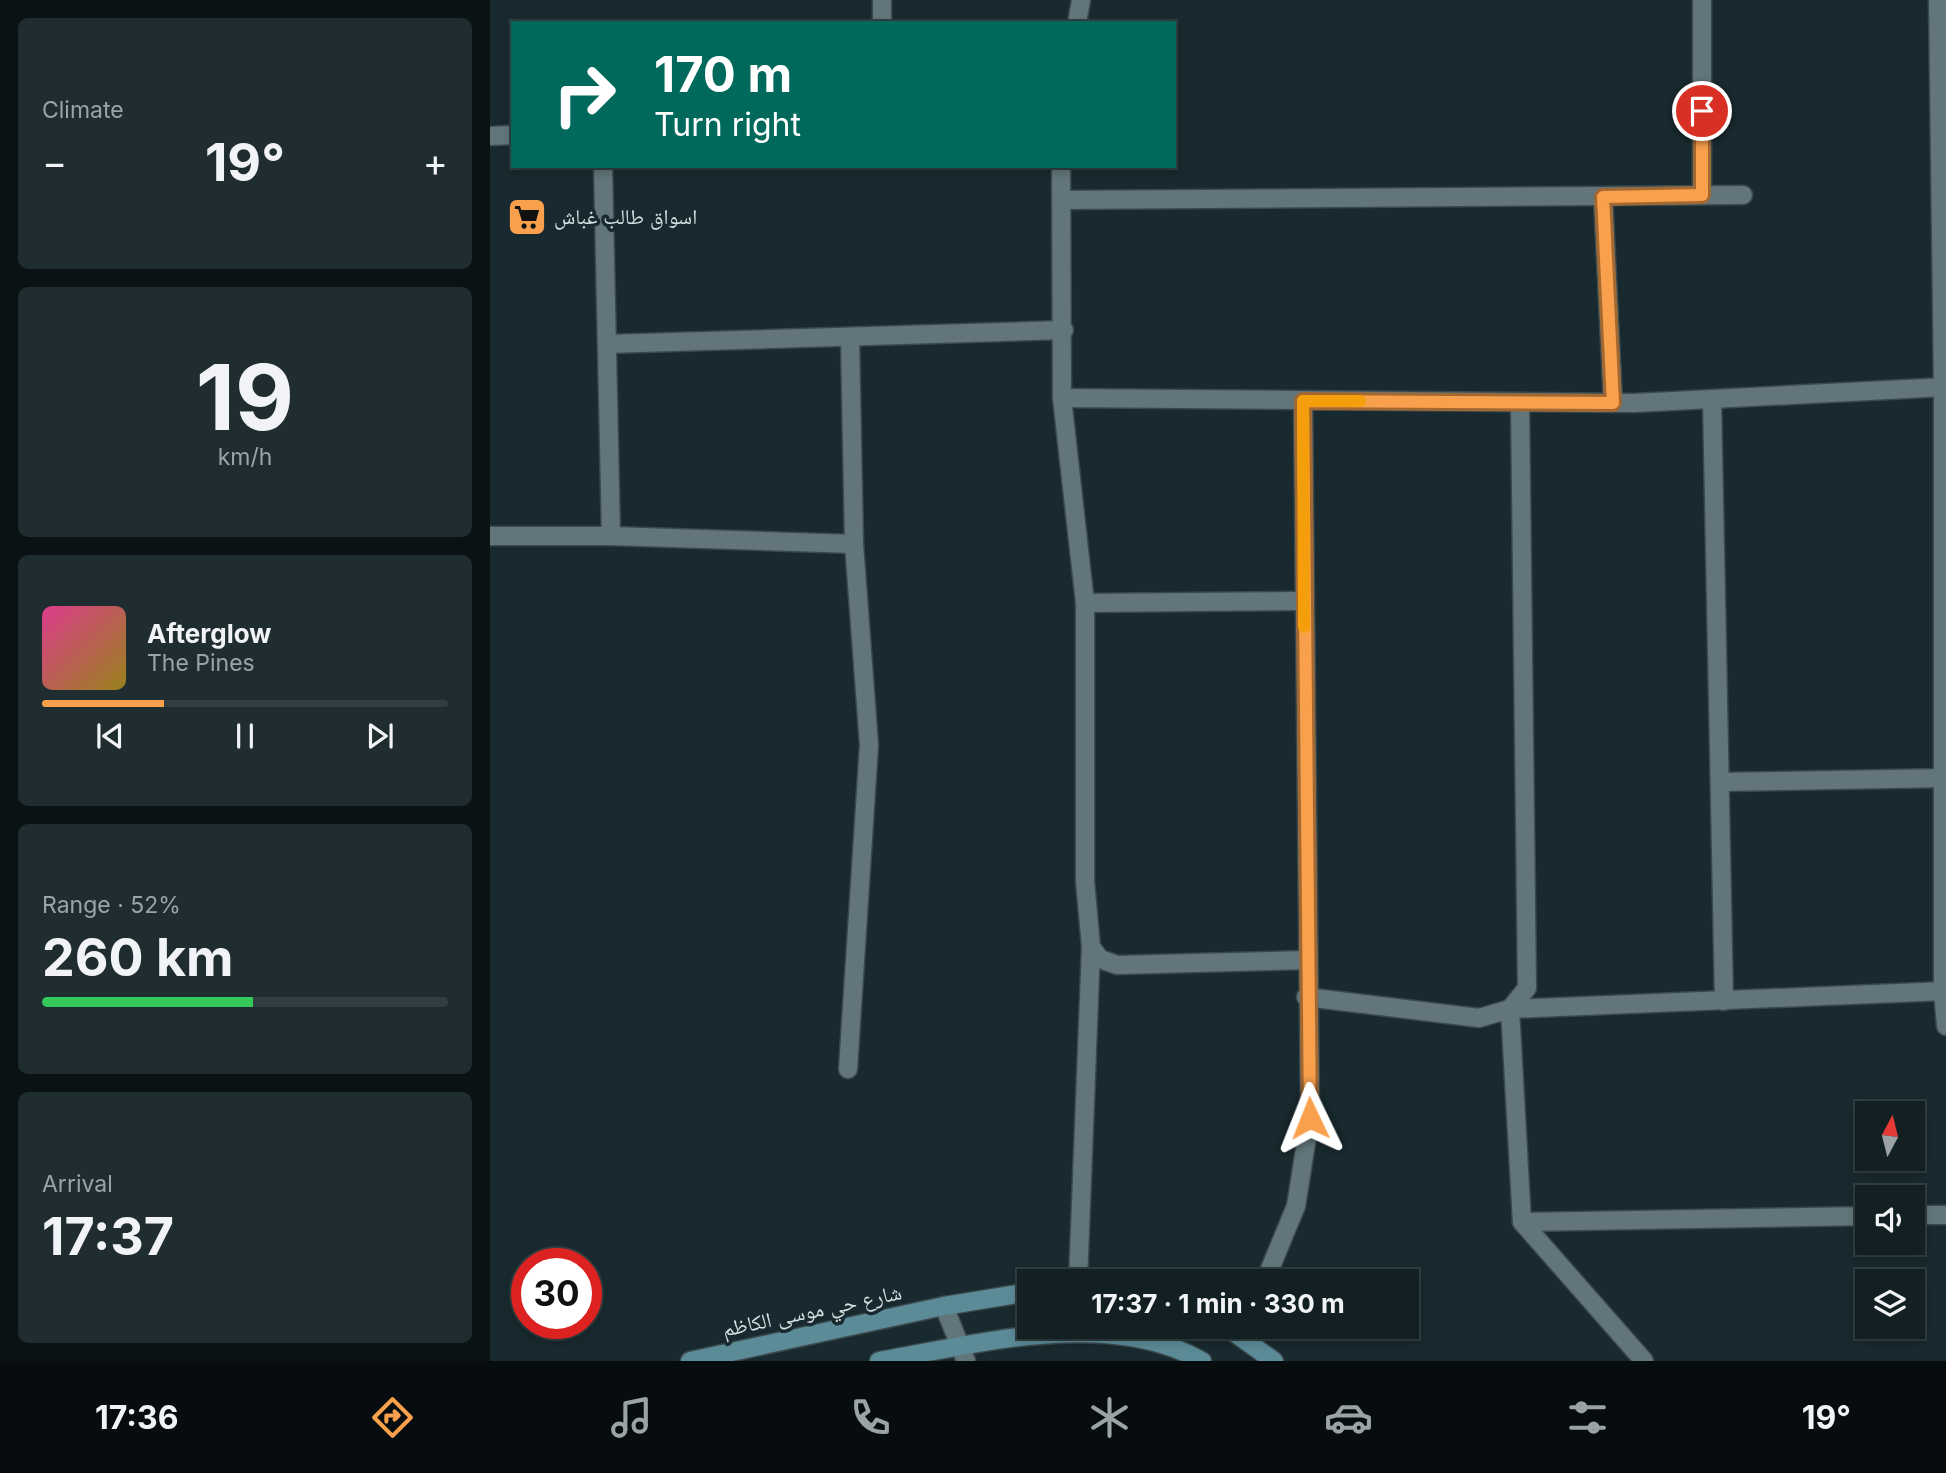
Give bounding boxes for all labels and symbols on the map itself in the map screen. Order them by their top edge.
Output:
pin [1672,81,1732,141]
supermarket icon: اسواق طالب غباش [506,196,548,238]
place label: اسواق طالب غباش [554,204,697,230]
position arrow [1273,1081,1347,1155]
north arrow [1855,1101,1925,1171]
speed limit sign: 30 [511,1248,602,1339]
street label: شارع حي موسى الكاظم [720,1279,905,1346]

